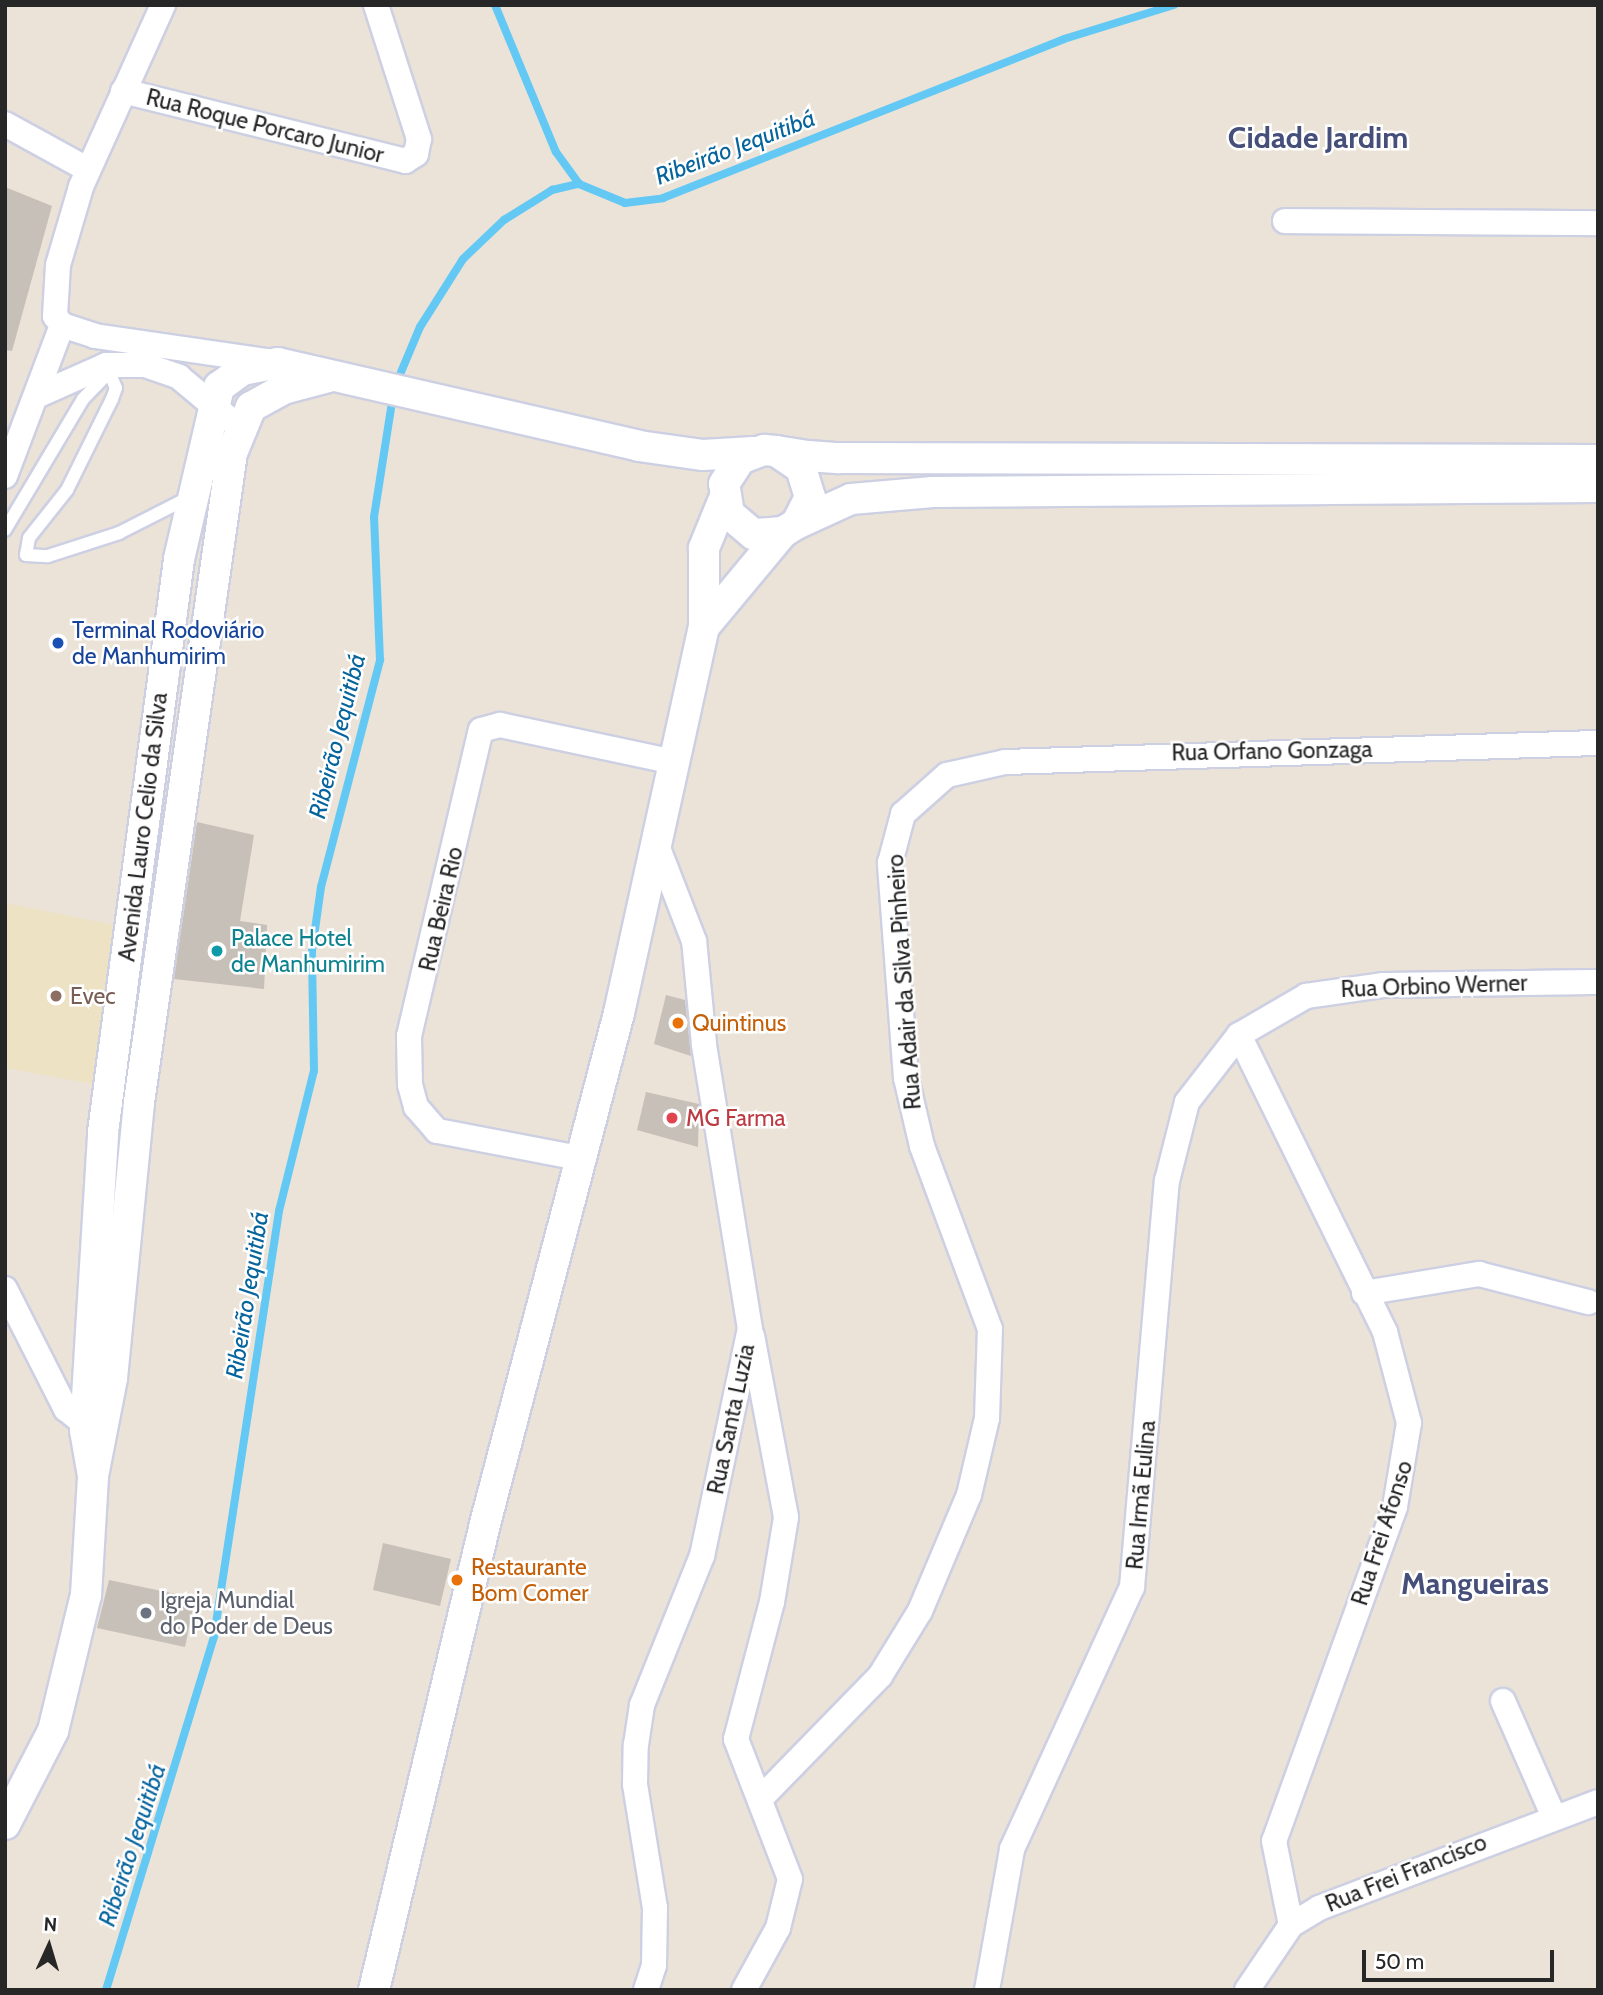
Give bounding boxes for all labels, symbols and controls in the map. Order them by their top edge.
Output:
street label: Rua Roque Porcaro Junior [143,83,387,169]
water label: Ribeirão Jequitibá [651,103,819,191]
district label: Cidade Jardim [1228,120,1408,156]
place label: Terminal Rodoviário de Manhumirim [72,616,264,670]
marker: Terminal Rodoviário de Manhumirim [50,635,66,651]
water label: Ribeirão Jequitibá [303,651,371,821]
street label: Avenida Lauro Celio da Silva [113,691,173,963]
street label: Rua Orfano Gonzaga [1171,735,1373,767]
street label: Rua Beira Rio [413,844,469,974]
street label: Rua Adair da Silva Pinheiro [881,853,927,1111]
place label: Palace Hotel de Manhumirim [231,924,385,978]
marker: Palace Hotel de Manhumirim [209,943,225,959]
street label: Rua Orbino Werner [1340,969,1528,1003]
place label: Evec [70,982,116,1010]
marker: Evec [48,988,64,1004]
place label: Quintinus [692,1009,786,1037]
marker: Quintinus [670,1015,686,1031]
place label: MG Farma [686,1104,785,1132]
marker: MG Farma [664,1110,680,1126]
water label: Ribeirão Jequitibá [220,1209,274,1381]
street label: Rua Santa Luzia [702,1341,760,1497]
street label: Rua Irmã Eulina [1121,1419,1161,1571]
street label: Rua Frei Afonso [1346,1457,1418,1609]
place label: Restaurante Bom Comer [471,1553,588,1607]
district label: Mangueiras [1401,1566,1549,1602]
marker: Restaurante Bom Comer [449,1572,465,1588]
place label: Igreja Mundial do Poder de Deus [160,1586,333,1640]
marker: Igreja Mundial do Poder de Deus [138,1605,154,1621]
water label: Ribeirão Jequitibá [92,1760,172,1930]
street label: Rua Frei Francisco [1321,1828,1491,1918]
north arrow [14,1911,84,1981]
text: N [43,1913,58,1936]
scale bar [1365,1936,1558,1980]
text: 50 m [1375,1949,1424,1974]

